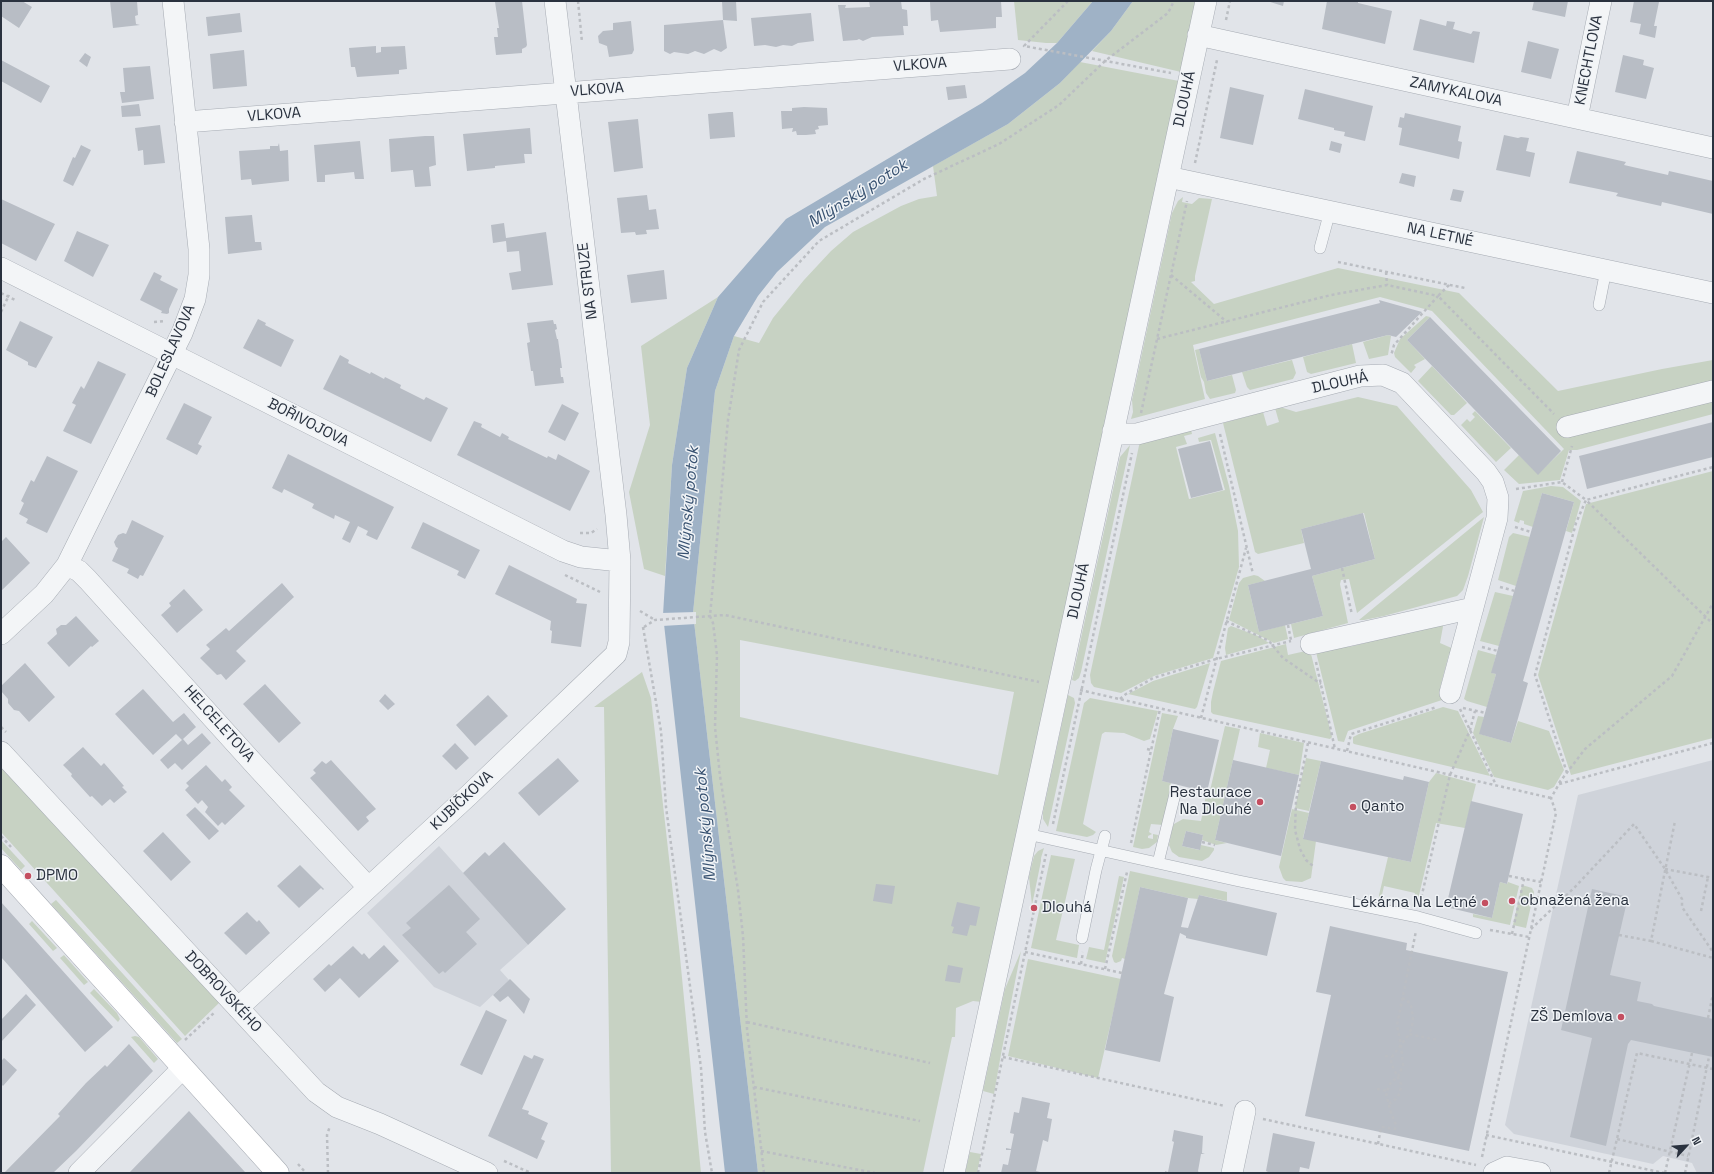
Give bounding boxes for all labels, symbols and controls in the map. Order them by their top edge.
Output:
street label: KNECHTLOVA [1571,13,1607,107]
street label: VLKOVA [892,54,948,76]
street label: DLOUHÁ [1170,69,1200,129]
street label: ZAMYKALOVA [1408,73,1504,111]
street label: VLKOVA [569,79,625,101]
street label: VLKOVA [246,104,302,126]
water label: Mlýnský potok [805,156,911,232]
street label: NA LETNÉ [1405,219,1475,251]
street label: NA STRUZE [574,241,602,321]
street label: BOLESLAVOVA [143,302,199,400]
street label: DLOUHÁ [1310,368,1370,398]
street label: BOŘIVOJOVA [264,395,352,451]
water label: Mlýnský potok [674,446,704,560]
street label: DLOUHÁ [1064,561,1094,621]
street label: HELCELETOVA [180,682,258,766]
street label: KUBÍČKOVA [427,768,497,834]
water label: Mlýnský potok [691,768,721,882]
place label: Restaurace Na Dlouhé [1170,784,1252,819]
marker: Restaurace Na Dlouhé [1255,797,1265,807]
place label: Qanto [1361,798,1405,816]
marker: Qanto [1348,802,1358,812]
place label: DPMO [36,867,78,885]
marker: DPMO [23,871,33,881]
place label: obnažená žena [1520,892,1629,910]
place label: Lékárna Na Letné [1352,894,1477,912]
marker: obnažená žena [1507,896,1517,906]
marker: Lékárna Na Letné [1480,898,1490,908]
place label: Dlouhá [1042,899,1092,917]
marker: Dlouhá [1029,903,1039,913]
street label: DOBROVSKÉHO [181,948,265,1036]
place label: ZŠ Demlova [1531,1008,1613,1026]
marker: ZŠ Demlova [1616,1012,1626,1022]
north arrow [1666,1126,1706,1166]
text: N [1689,1134,1705,1147]

